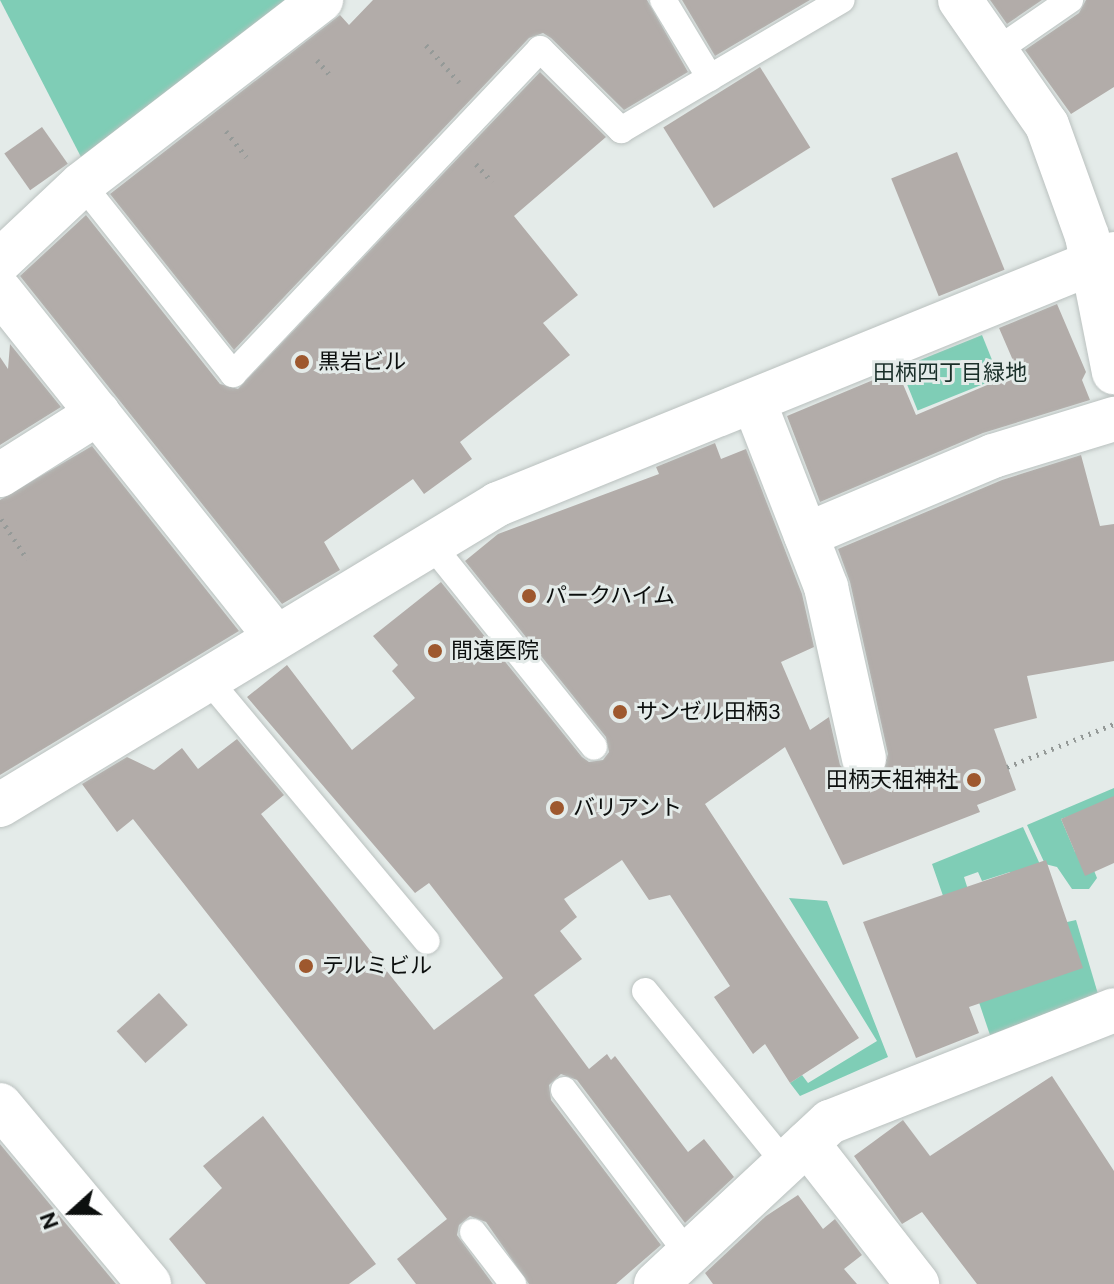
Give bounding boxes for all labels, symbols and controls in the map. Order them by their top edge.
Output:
place label: 黒岩ビル [318,349,406,375]
marker: 黒岩ビル [293,353,311,371]
park label: 田柄四丁目緑地 [873,360,1027,386]
place label: パークハイム [545,583,677,609]
marker: パークハイム [520,587,538,605]
place label: 間遠医院 [451,638,539,664]
marker: 間遠医院 [426,642,444,660]
place label: サンゼル田柄3 [636,699,781,725]
marker: サンゼル田柄3 [611,703,629,721]
place label: 田柄天祖神社 [826,767,958,793]
marker: 田柄天祖神社 [965,771,983,789]
place label: バリアント [573,795,683,821]
marker: バリアント [548,799,566,817]
place label: テルミビル [322,953,432,979]
marker: テルミビル [297,957,315,975]
north arrow [32,1172,112,1252]
text: N [33,1208,66,1233]

